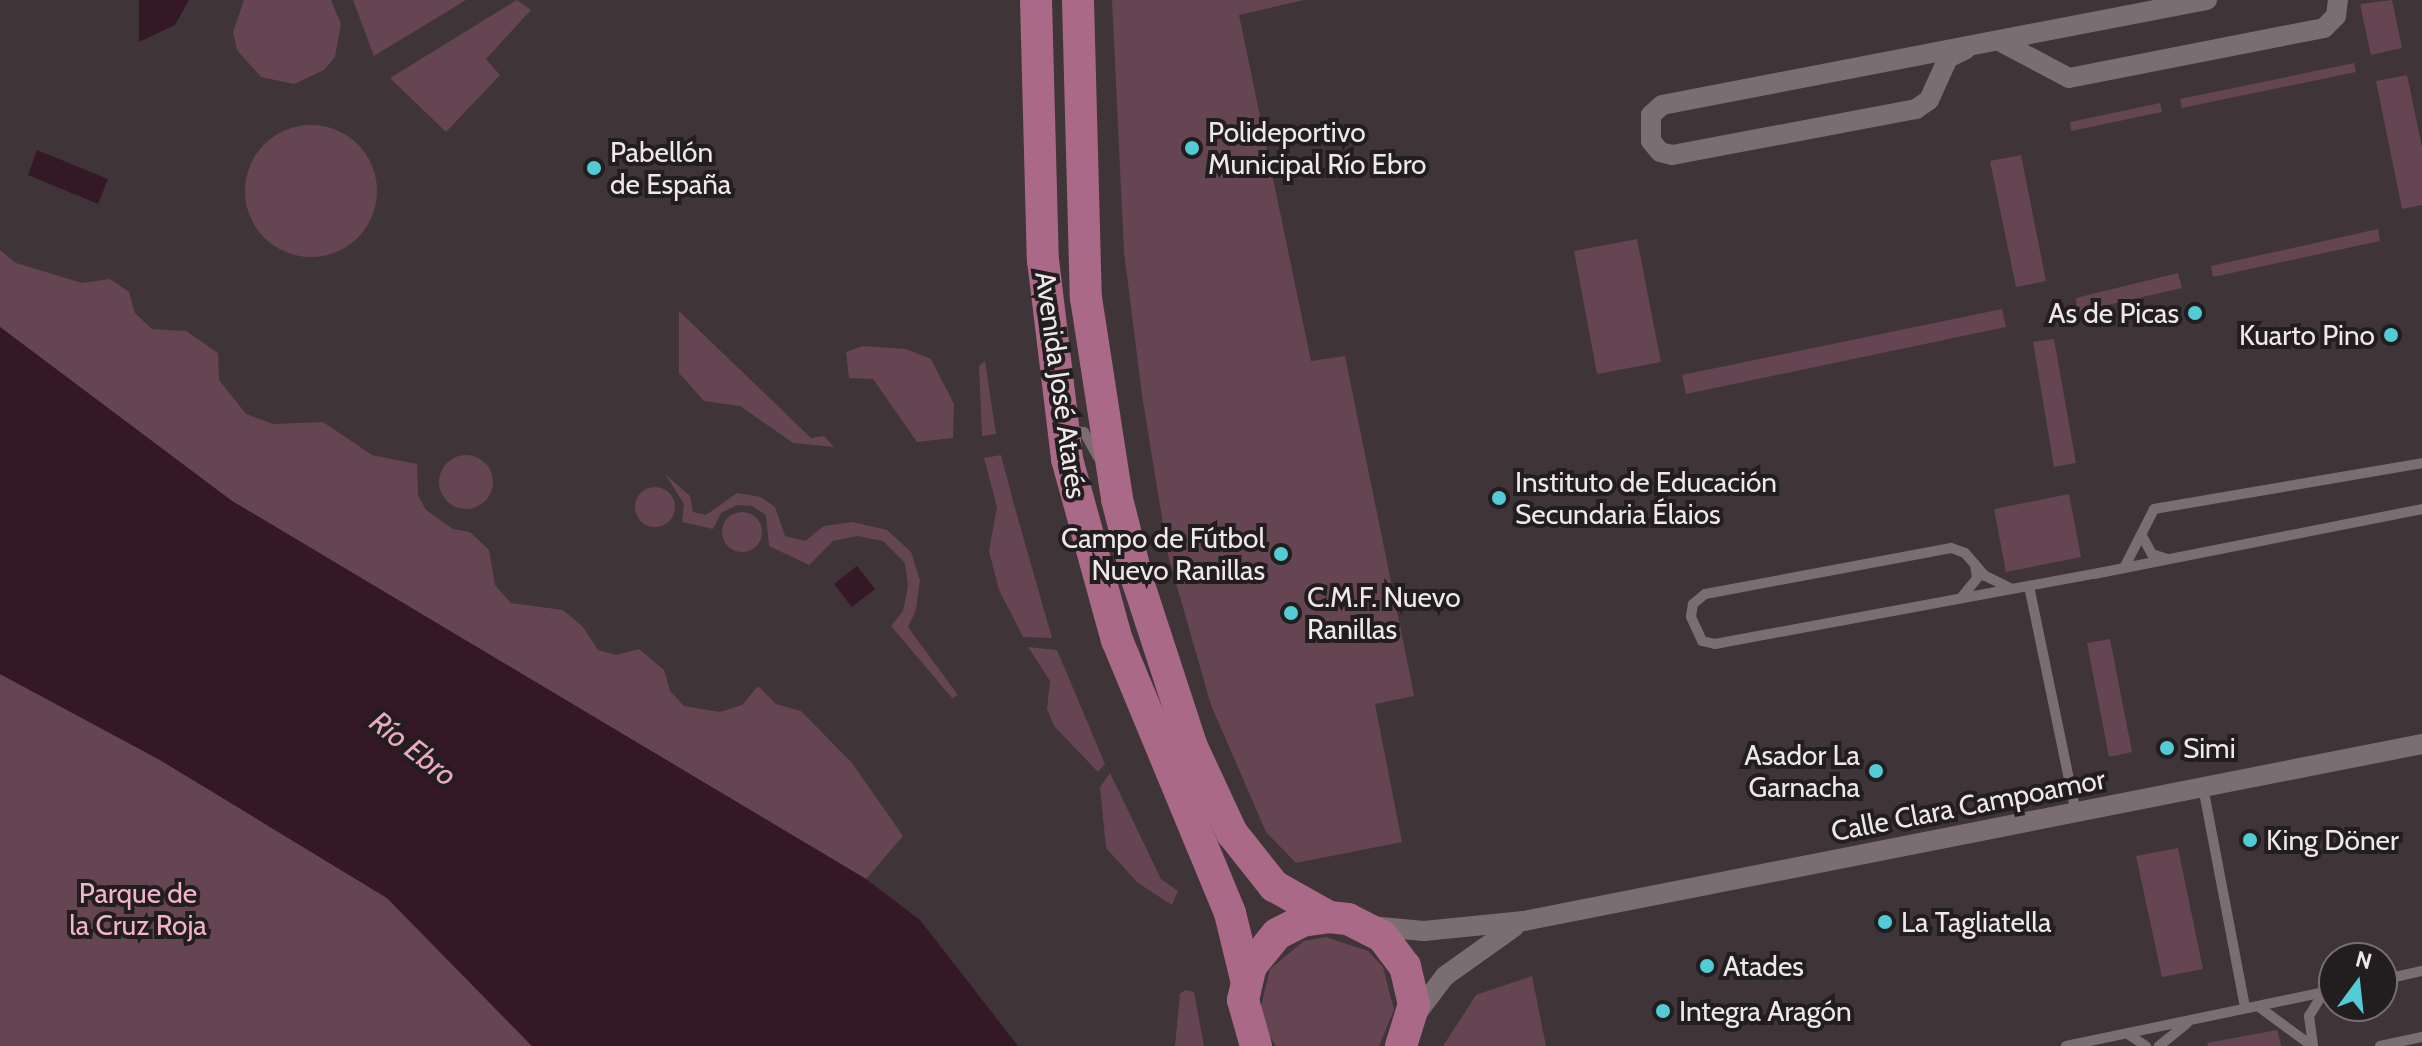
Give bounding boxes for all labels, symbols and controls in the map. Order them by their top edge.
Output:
place label: Polideportivo Municipal Río Ebro [1208,115,1427,181]
place label: Pabellón de España [610,135,731,201]
marker: Polideportivo Municipal Río Ebro [1183,139,1201,157]
marker: Pabellón de España [585,159,603,177]
street label: Avenida José Atarés [1028,269,1094,501]
place label: As de Picas [2048,296,2179,330]
marker: As de Picas [2186,304,2204,322]
place label: Kuarto Pino [2239,318,2375,352]
marker: Kuarto Pino [2382,326,2400,344]
place label: Instituto de Educación Secundaria Élaios [1515,465,1777,531]
marker: Instituto de Educación Secundaria Élaios [1490,489,1508,507]
place label: Campo de Fútbol Nuevo Ranillas [1061,521,1265,587]
marker: Campo de Fútbol Nuevo Ranillas [1272,545,1290,563]
place label: C.M.F. Nuevo Ranillas [1307,580,1461,646]
marker: C.M.F. Nuevo Ranillas [1282,604,1300,622]
water label: Río Ebro [362,704,464,794]
place label: Simi [2183,731,2236,765]
place label: Asador La Garnacha [1744,738,1860,804]
marker: Simi [2158,739,2176,757]
street label: Calle Clara Campoamor [1828,762,2108,848]
marker: Asador La Garnacha [1867,762,1885,780]
place label: King Döner [2266,823,2399,857]
marker: King Döner [2241,831,2259,849]
park label: Parque de la Cruz Roja [69,876,207,942]
place label: La Tagliatella [1901,905,2051,939]
marker: La Tagliatella [1876,913,1894,931]
north arrow [2318,942,2398,1022]
text: N [2353,945,2375,975]
place label: Atades [1723,949,1804,983]
marker: Atades [1698,957,1716,975]
place label: Integra Aragón [1679,994,1852,1028]
marker: Integra Aragón [1654,1002,1672,1020]

